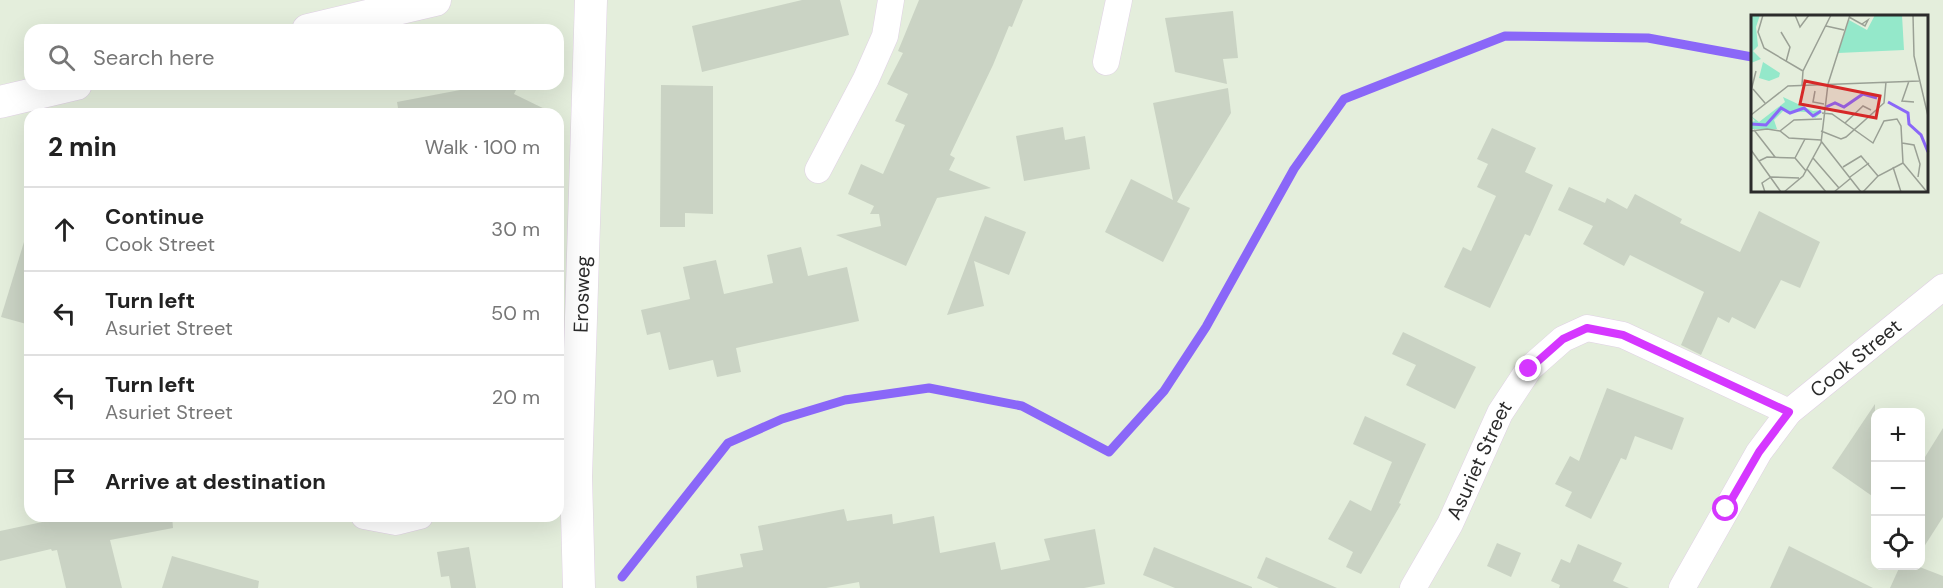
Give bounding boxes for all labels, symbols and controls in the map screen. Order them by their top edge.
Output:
inset map [1751,15,1928,192]
search box [24,24,564,90]
icon: search [45,41,78,74]
text: Search here [93,43,214,72]
text: 2 min [48,130,117,164]
text: Walk · 100 m [425,134,540,160]
text: Continue [105,202,204,231]
icon: ahead [48,213,81,246]
text: 30 m [491,216,540,242]
text: Cook Street [105,231,215,257]
street label: Erosweg [568,255,596,333]
text: Turn left [105,286,195,315]
icon: left [48,297,81,330]
text: 50 m [491,300,540,326]
street label: Cook Street [1805,313,1907,403]
text: Asuriet Street [105,315,233,341]
route end [1515,355,1541,381]
text: Turn left [105,370,195,399]
icon: left [48,381,81,414]
text: 20 m [492,384,540,410]
street label: Asuriet Street [1441,395,1518,524]
text: Asuriet Street [105,399,233,425]
map controls [1871,408,1925,570]
button: + [1871,408,1925,462]
button: − [1871,462,1925,516]
icon: arrive [48,465,81,498]
text: Arrive at destination [105,467,326,496]
route start [1712,495,1738,521]
button: locate [1871,516,1925,570]

